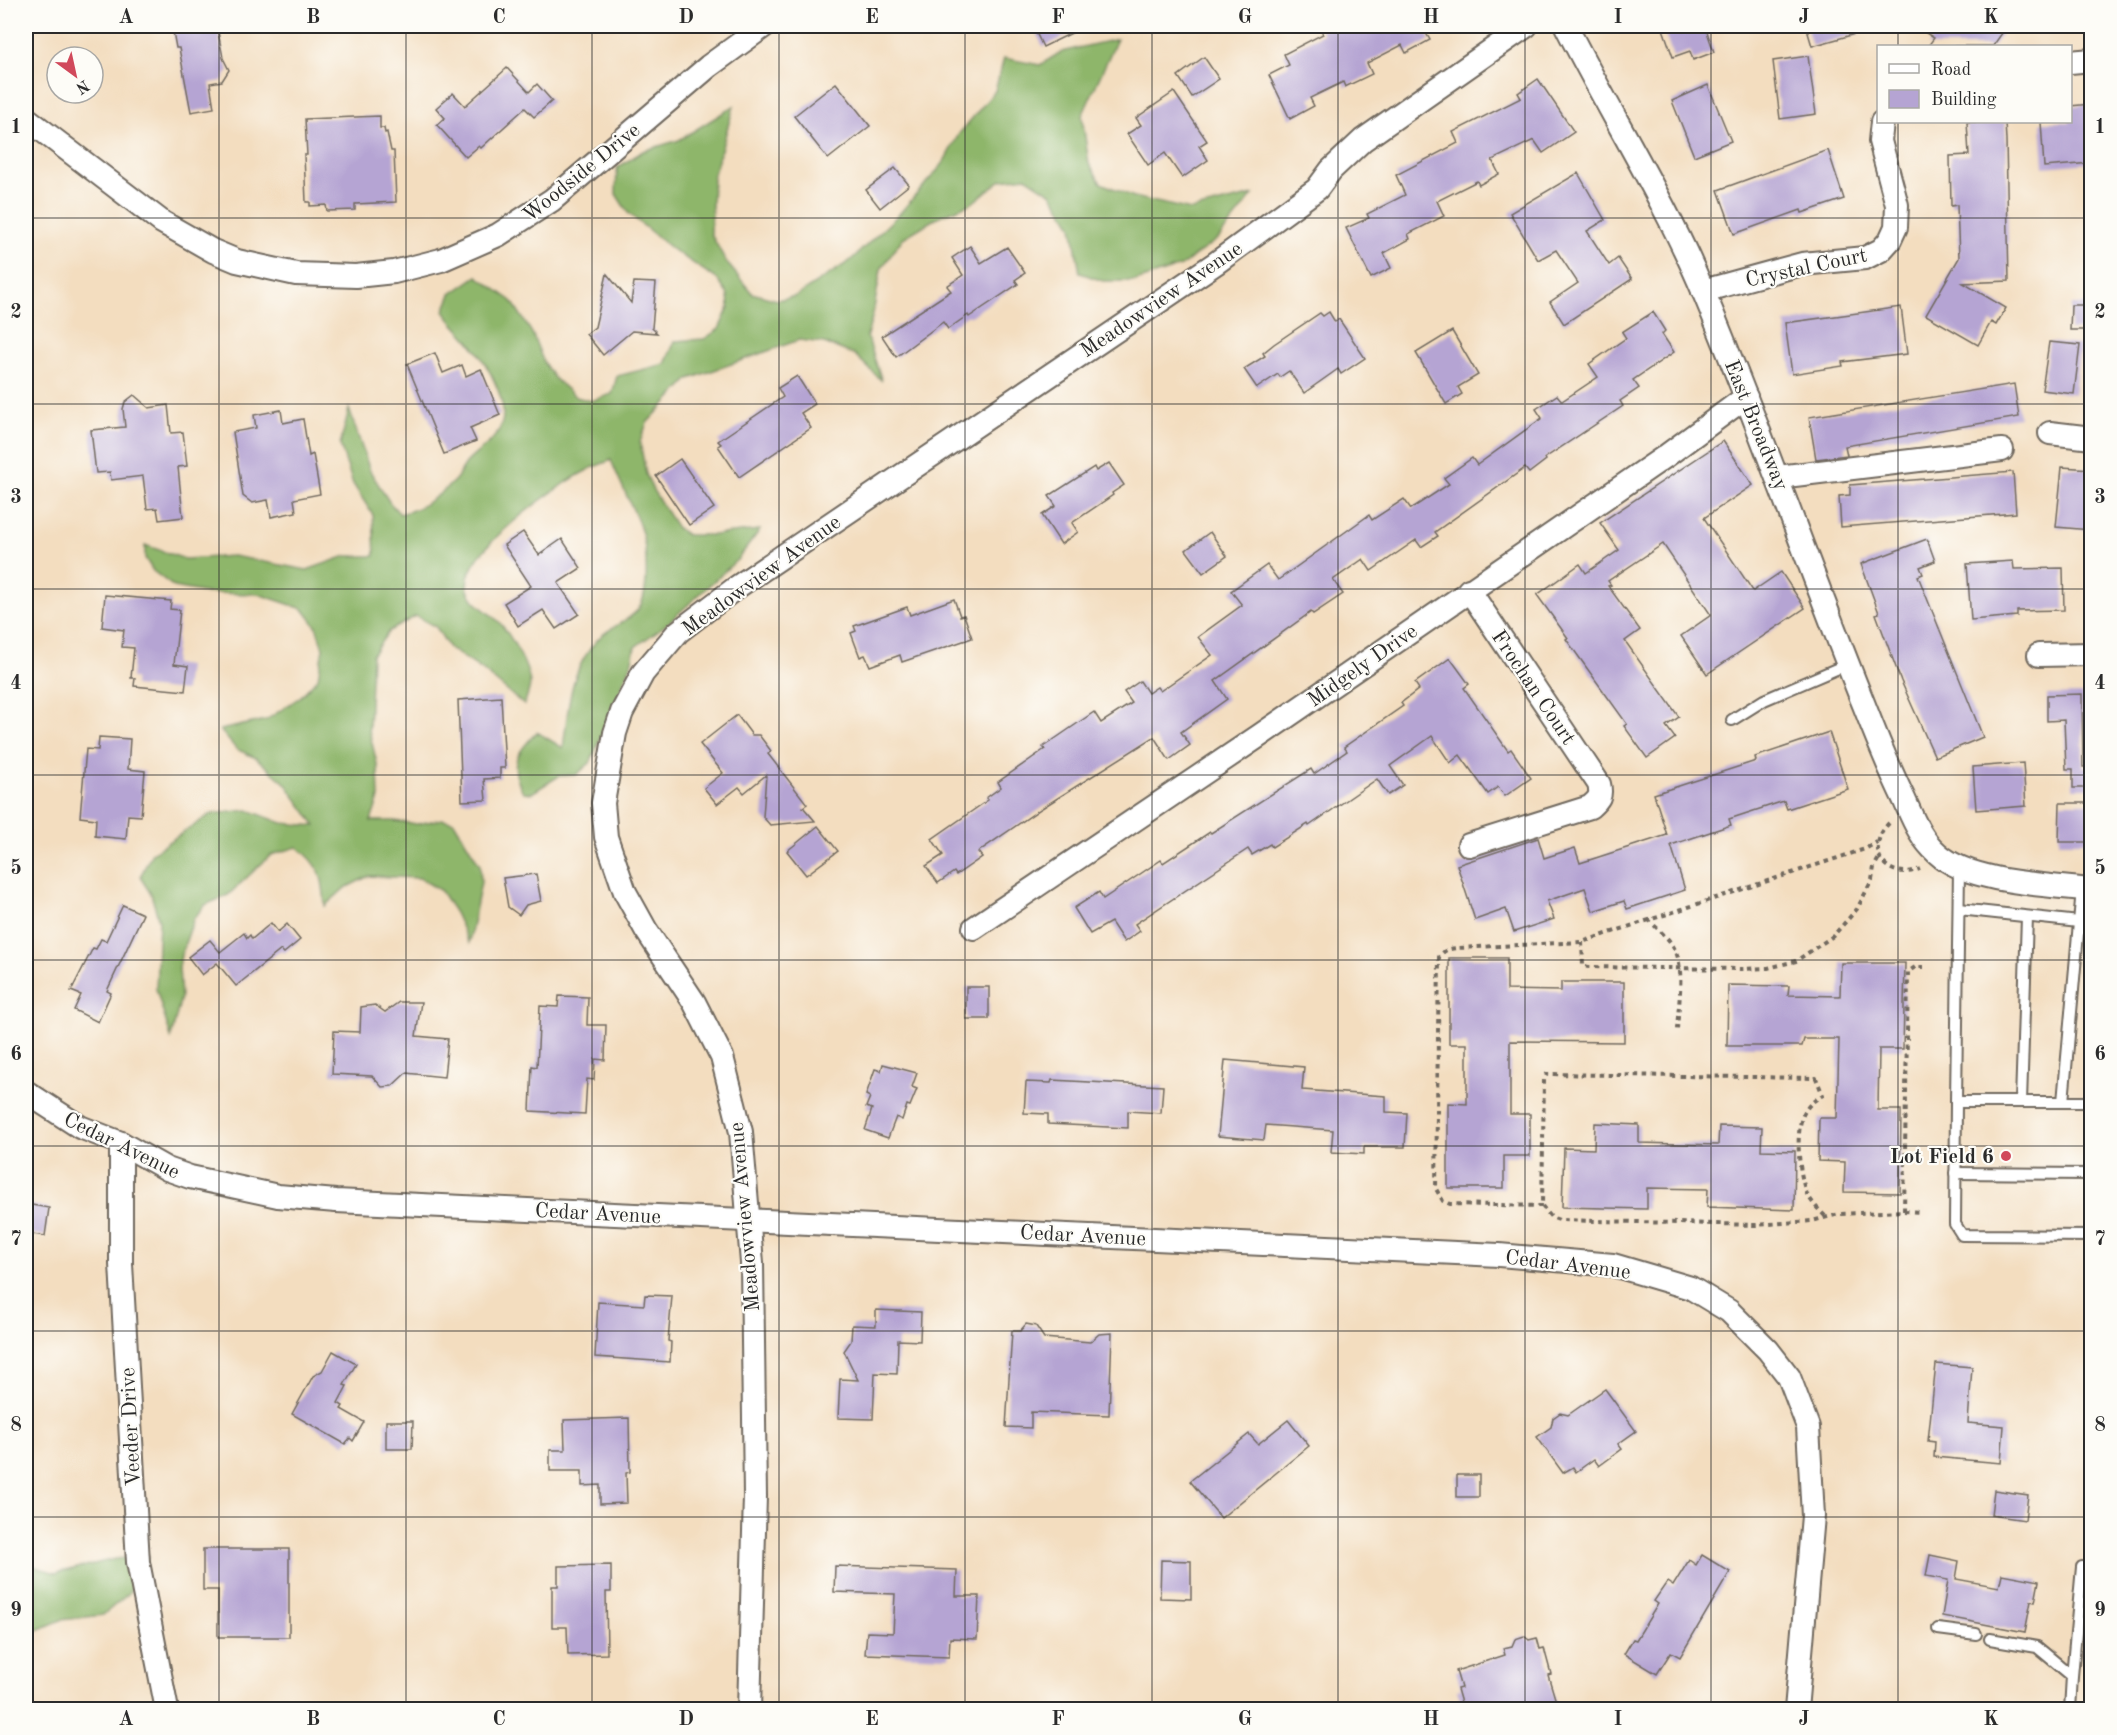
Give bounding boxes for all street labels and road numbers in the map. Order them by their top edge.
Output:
street label: Woodside Drive [519,120,644,227]
street label: Meadowview Avenue [1077,238,1247,362]
street label: Crystal Court [1744,245,1869,292]
street label: East Broadway [1720,357,1791,494]
street label: Meadowview Avenue [679,512,845,641]
street label: Midgely Drive [1304,621,1421,712]
street label: Frochan Court [1487,627,1579,749]
street label: Cedar Avenue [60,1109,183,1183]
street label: Meadowview Avenue [727,1121,764,1313]
street label: Cedar Avenue [534,1201,662,1228]
street label: Cedar Avenue [1019,1223,1147,1250]
street label: Cedar Avenue [1504,1247,1632,1284]
street label: Veeder Drive [118,1367,145,1487]

